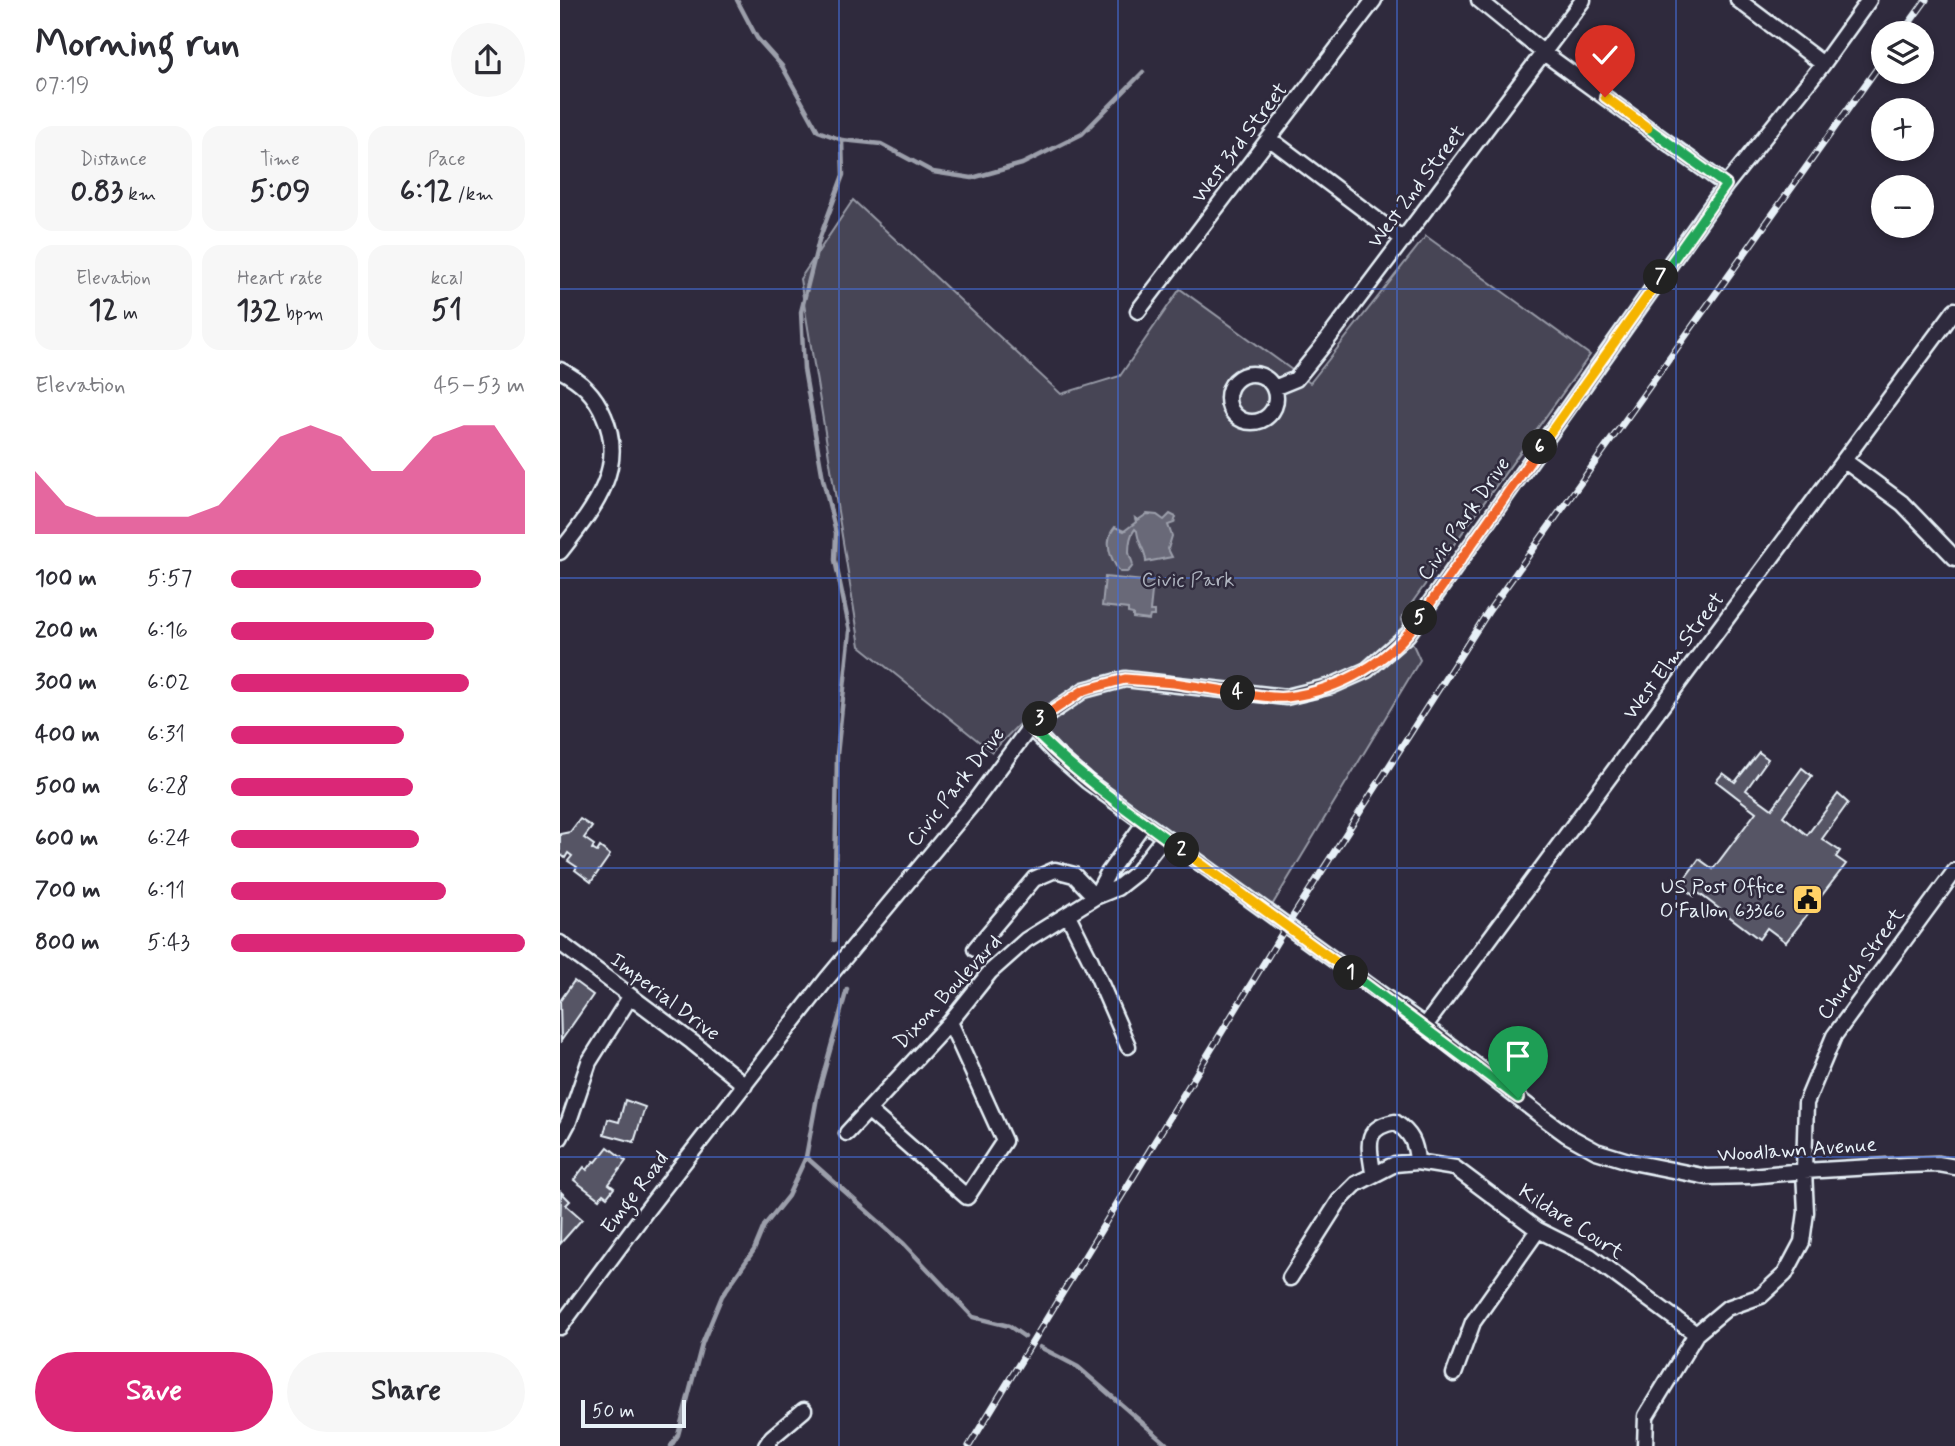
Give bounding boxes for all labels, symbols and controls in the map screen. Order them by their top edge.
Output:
text: Morning run [35,20,240,69]
map controls [1871,21,1934,238]
button: layers [1871,21,1934,84]
button: share [451,23,525,97]
pin [1575,25,1635,97]
icon: check [1586,36,1624,74]
text: 07:19 [35,71,90,101]
street label: West 3rd Street [1185,77,1295,209]
button: + [1871,98,1934,161]
street label: West 2nd Street [1362,120,1472,254]
text: Distance [80,147,147,172]
text: Time [260,147,300,172]
text: Pace [428,147,466,172]
text: 0.83 [71,172,123,211]
text: 5:09 [250,172,310,211]
text: 6:12 [400,172,452,211]
button: − [1871,175,1934,238]
text: km [123,182,156,207]
text: /km [452,182,494,207]
pin: 7 [1644,260,1678,294]
text: 7 [1655,264,1666,289]
text: Elevation [76,266,151,291]
text: Heart rate [237,266,323,291]
text: kcal [431,266,463,291]
text: 12 [89,291,118,330]
text: 132 [236,291,280,330]
text: 51 [431,291,462,330]
text: m [118,301,138,326]
text: bpm [280,301,324,326]
text: Elevation [35,371,126,401]
text: 45–53 m [434,371,525,401]
pin: 6 [1522,430,1558,464]
text: 6 [1535,434,1544,459]
street label: Civic Park Drive [1411,452,1517,586]
text: 100 m [35,564,97,594]
text: 5:57 [147,564,192,594]
park label: Civic Park [1141,566,1235,594]
street label: West Elm Street [1617,586,1731,726]
pin: 5 [1402,600,1438,636]
text: 5 [1414,605,1425,630]
text: 200 m [35,616,98,646]
text: 6:16 [147,616,188,646]
text: 300 m [35,668,97,698]
text: 6:02 [147,668,190,698]
pin: 4 [1220,676,1256,710]
text: 4 [1232,680,1243,705]
pin: 3 [1022,702,1058,736]
text: 3 [1035,706,1044,731]
text: 400 m [35,720,100,750]
text: 6:31 [147,720,185,750]
street label: Civic Park Drive [900,721,1012,853]
text: 500 m [35,772,100,802]
text: 6:28 [147,772,189,802]
text: 600 m [35,824,98,854]
text: 6:24 [147,824,190,854]
pin: 2 [1164,832,1200,868]
text: 2 [1177,837,1186,862]
place label: US Post Office O'Fallon 63366 [1659,873,1785,925]
text: 700 m [35,876,100,906]
text: 6:11 [147,876,185,906]
public building icon: US Post Office O'Fallon 63366 [1791,882,1825,916]
street label: Church Street [1811,902,1912,1026]
text: 800 m [35,928,99,958]
text: 5:43 [147,928,190,958]
street label: Dixon Boulevard [888,929,1008,1055]
street label: Imperial Drive [604,946,726,1048]
pin: 1 [1334,956,1368,990]
text: 1 [1346,960,1355,985]
pin [1488,1026,1548,1098]
icon: arrive [1499,1037,1537,1075]
street label: Woodlawn Avenue [1716,1130,1878,1170]
street label: Emge Road [595,1146,677,1241]
street label: Kildare Court [1513,1177,1630,1267]
button: Save [35,1352,273,1432]
button: Share [287,1352,525,1432]
scale bar [581,1397,686,1429]
text: 50 m [592,1399,635,1424]

